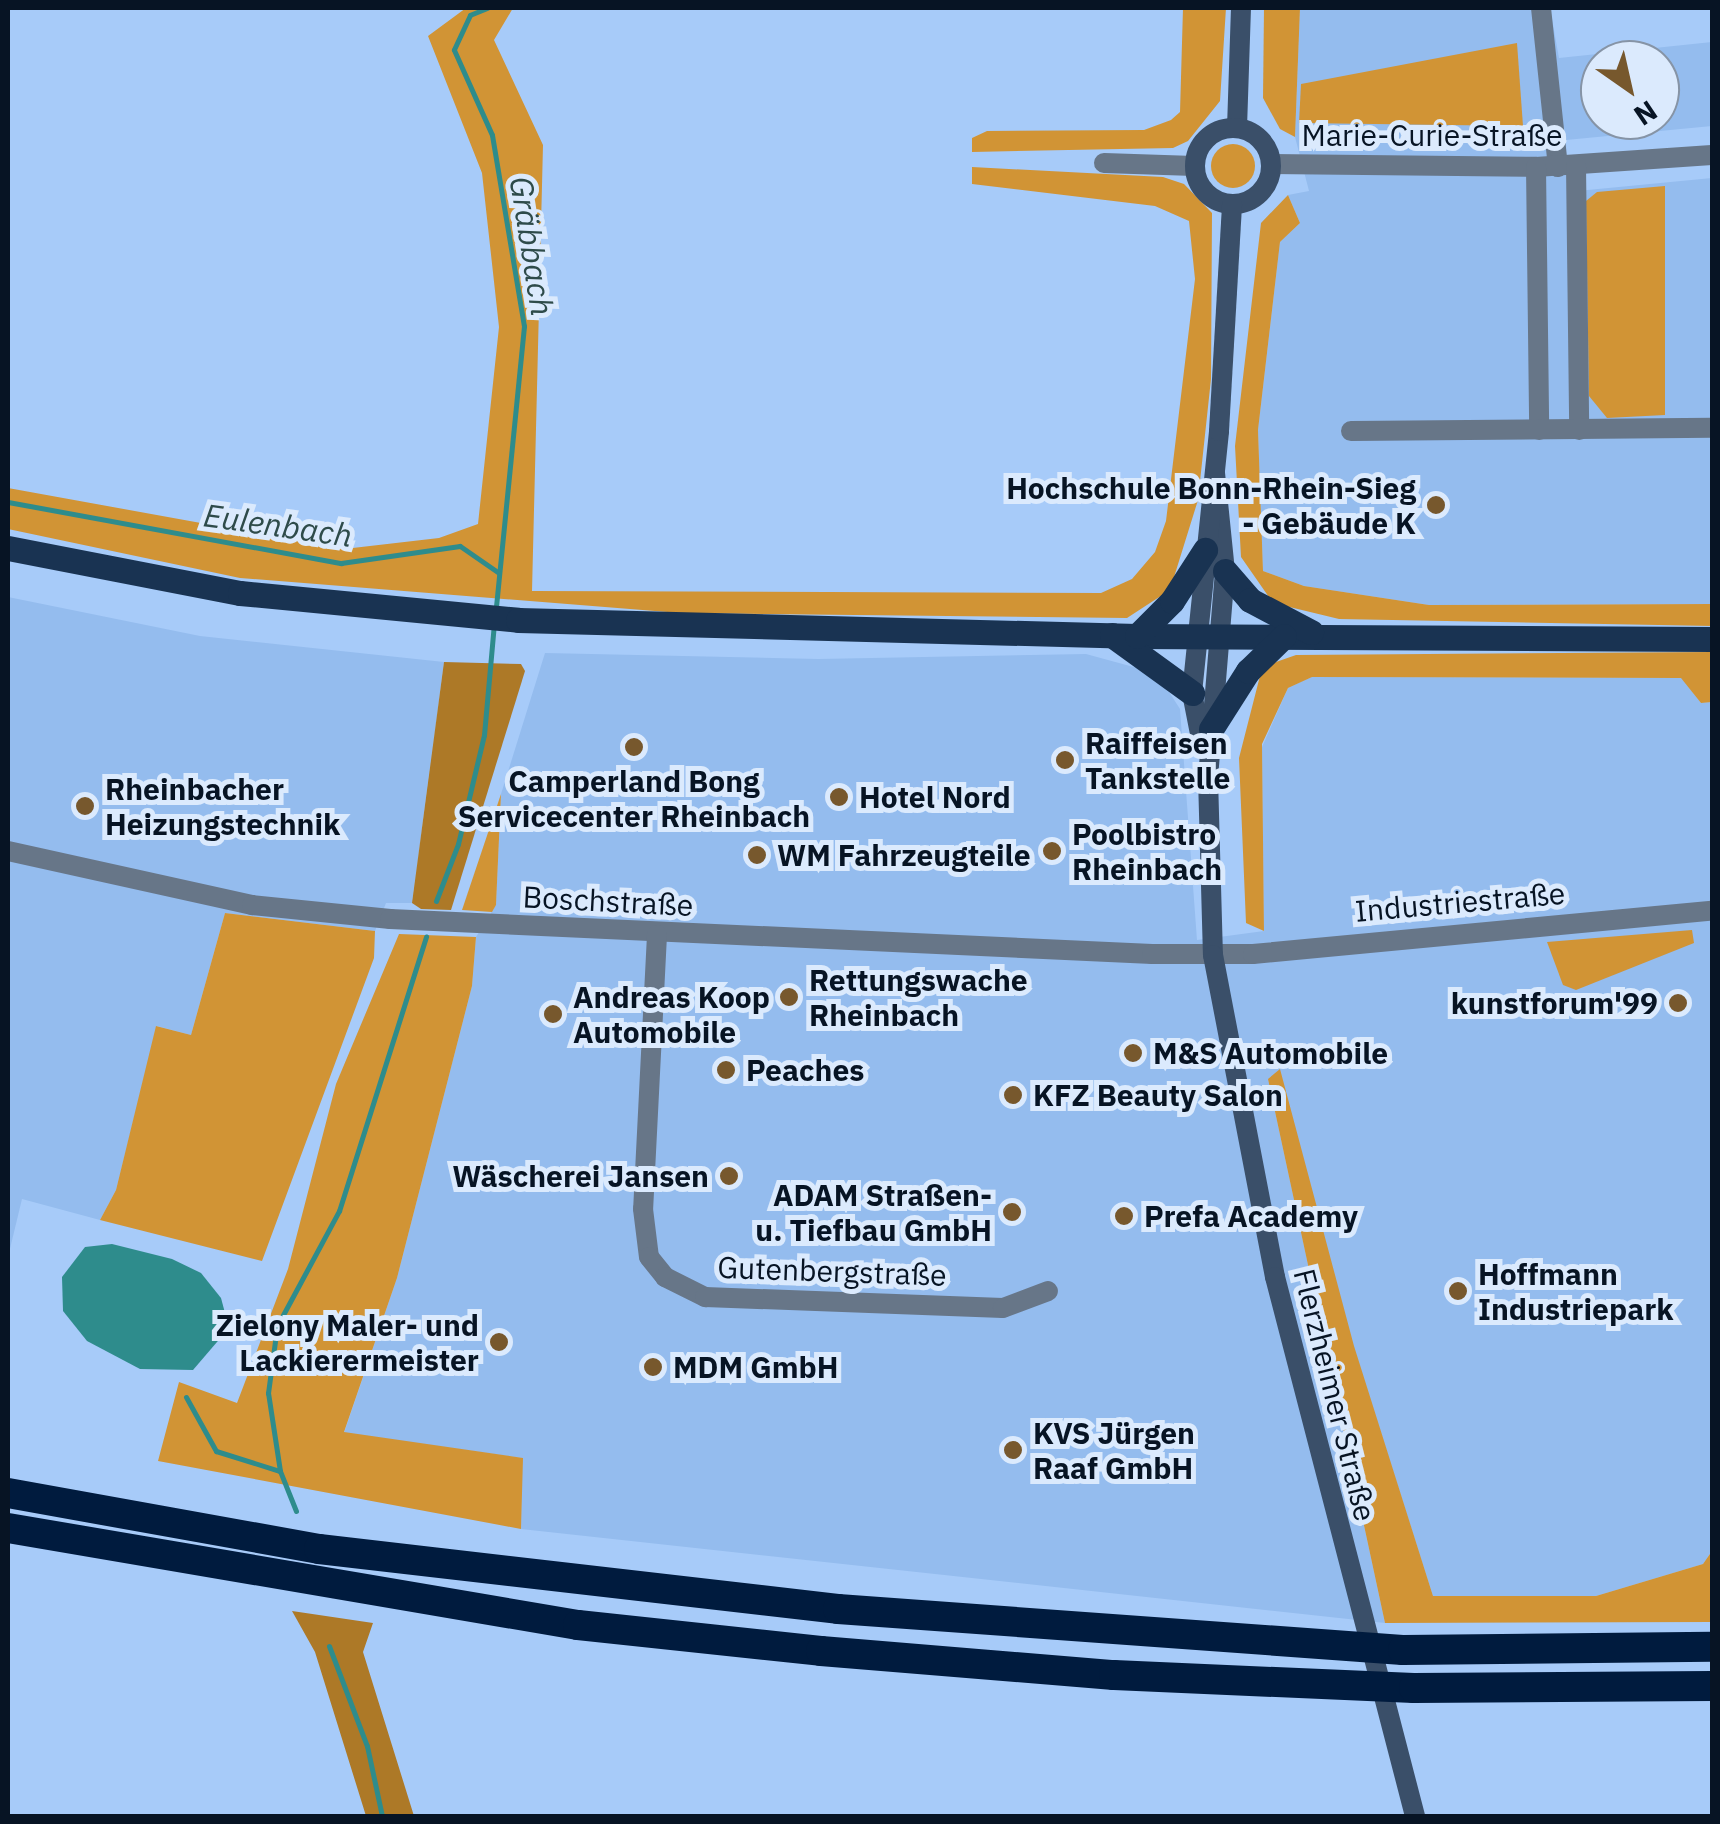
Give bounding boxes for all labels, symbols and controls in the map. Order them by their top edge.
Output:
north arrow [1580,40,1680,140]
text: N [1627,93,1665,135]
street label: Marie-Curie-Straße [1302,117,1562,153]
water label: Gräbbach [502,174,562,318]
place label: Hochschule Bonn-Rhein-Sieg - Gebäude K [1006,470,1416,540]
marker: Hochschule Bonn-Rhein-Sieg - Gebäude K [1425,494,1447,516]
water label: Eulenbach [201,496,355,554]
place label: Raiffeisen Tankstelle [1085,725,1230,796]
marker: Camperland Bong Servicecenter Rheinbach [623,736,645,758]
marker: Raiffeisen Tankstelle [1054,749,1076,771]
place label: Camperland Bong Servicecenter Rheinbach [458,763,810,834]
place label: Rheinbacher Heizungstechnik [105,771,340,842]
place label: Hotel Nord [859,779,1011,815]
marker: Hotel Nord [828,786,850,808]
marker: Rheinbacher Heizungstechnik [74,795,96,817]
place label: Poolbistro Rheinbach [1072,816,1222,886]
place label: WM Fahrzeugteile [777,837,1030,873]
marker: Poolbistro Rheinbach [1041,840,1063,862]
marker: WM Fahrzeugteile [746,844,768,866]
street label: Industriestraße [1353,875,1567,929]
street label: Boschstraße [522,879,694,923]
place label: Rettungswache Rheinbach [809,962,1028,1032]
place label: Andreas Koop Automobile [573,979,770,1050]
place label: kunstforum'99 [1451,985,1658,1021]
marker: Rettungswache Rheinbach [778,986,800,1008]
marker: kunstforum'99 [1667,992,1689,1014]
marker: Andreas Koop Automobile [542,1003,564,1025]
place label: M&S Automobile [1153,1035,1388,1071]
marker: M&S Automobile [1122,1042,1144,1064]
place label: Peaches [746,1052,864,1088]
marker: Peaches [715,1059,737,1081]
place label: KFZ Beauty Salon [1033,1077,1283,1113]
marker: KFZ Beauty Salon [1002,1084,1024,1106]
place label: Wäscherei Jansen [452,1158,709,1194]
marker: Wäscherei Jansen [718,1165,740,1187]
place label: ADAM Straßen- u. Tiefbau GmbH [755,1177,992,1248]
place label: Prefa Academy [1144,1198,1358,1234]
marker: ADAM Straßen- u. Tiefbau GmbH [1001,1201,1023,1223]
marker: Prefa Academy [1113,1205,1135,1227]
street label: Gutenbergstraße [717,1249,947,1293]
place label: Hoffmann Industriepark [1478,1256,1674,1326]
street label: Flerzheimer Straße [1286,1265,1384,1525]
marker: Hoffmann Industriepark [1447,1280,1469,1302]
place label: Zielony Maler- und Lackierermeister [216,1307,479,1378]
marker: Zielony Maler- und Lackierermeister [488,1331,510,1353]
place label: MDM GmbH [673,1349,838,1385]
marker: MDM GmbH [642,1356,664,1378]
place label: KVS Jürgen Raaf GmbH [1033,1415,1195,1486]
marker: KVS Jürgen Raaf GmbH [1002,1439,1024,1461]

